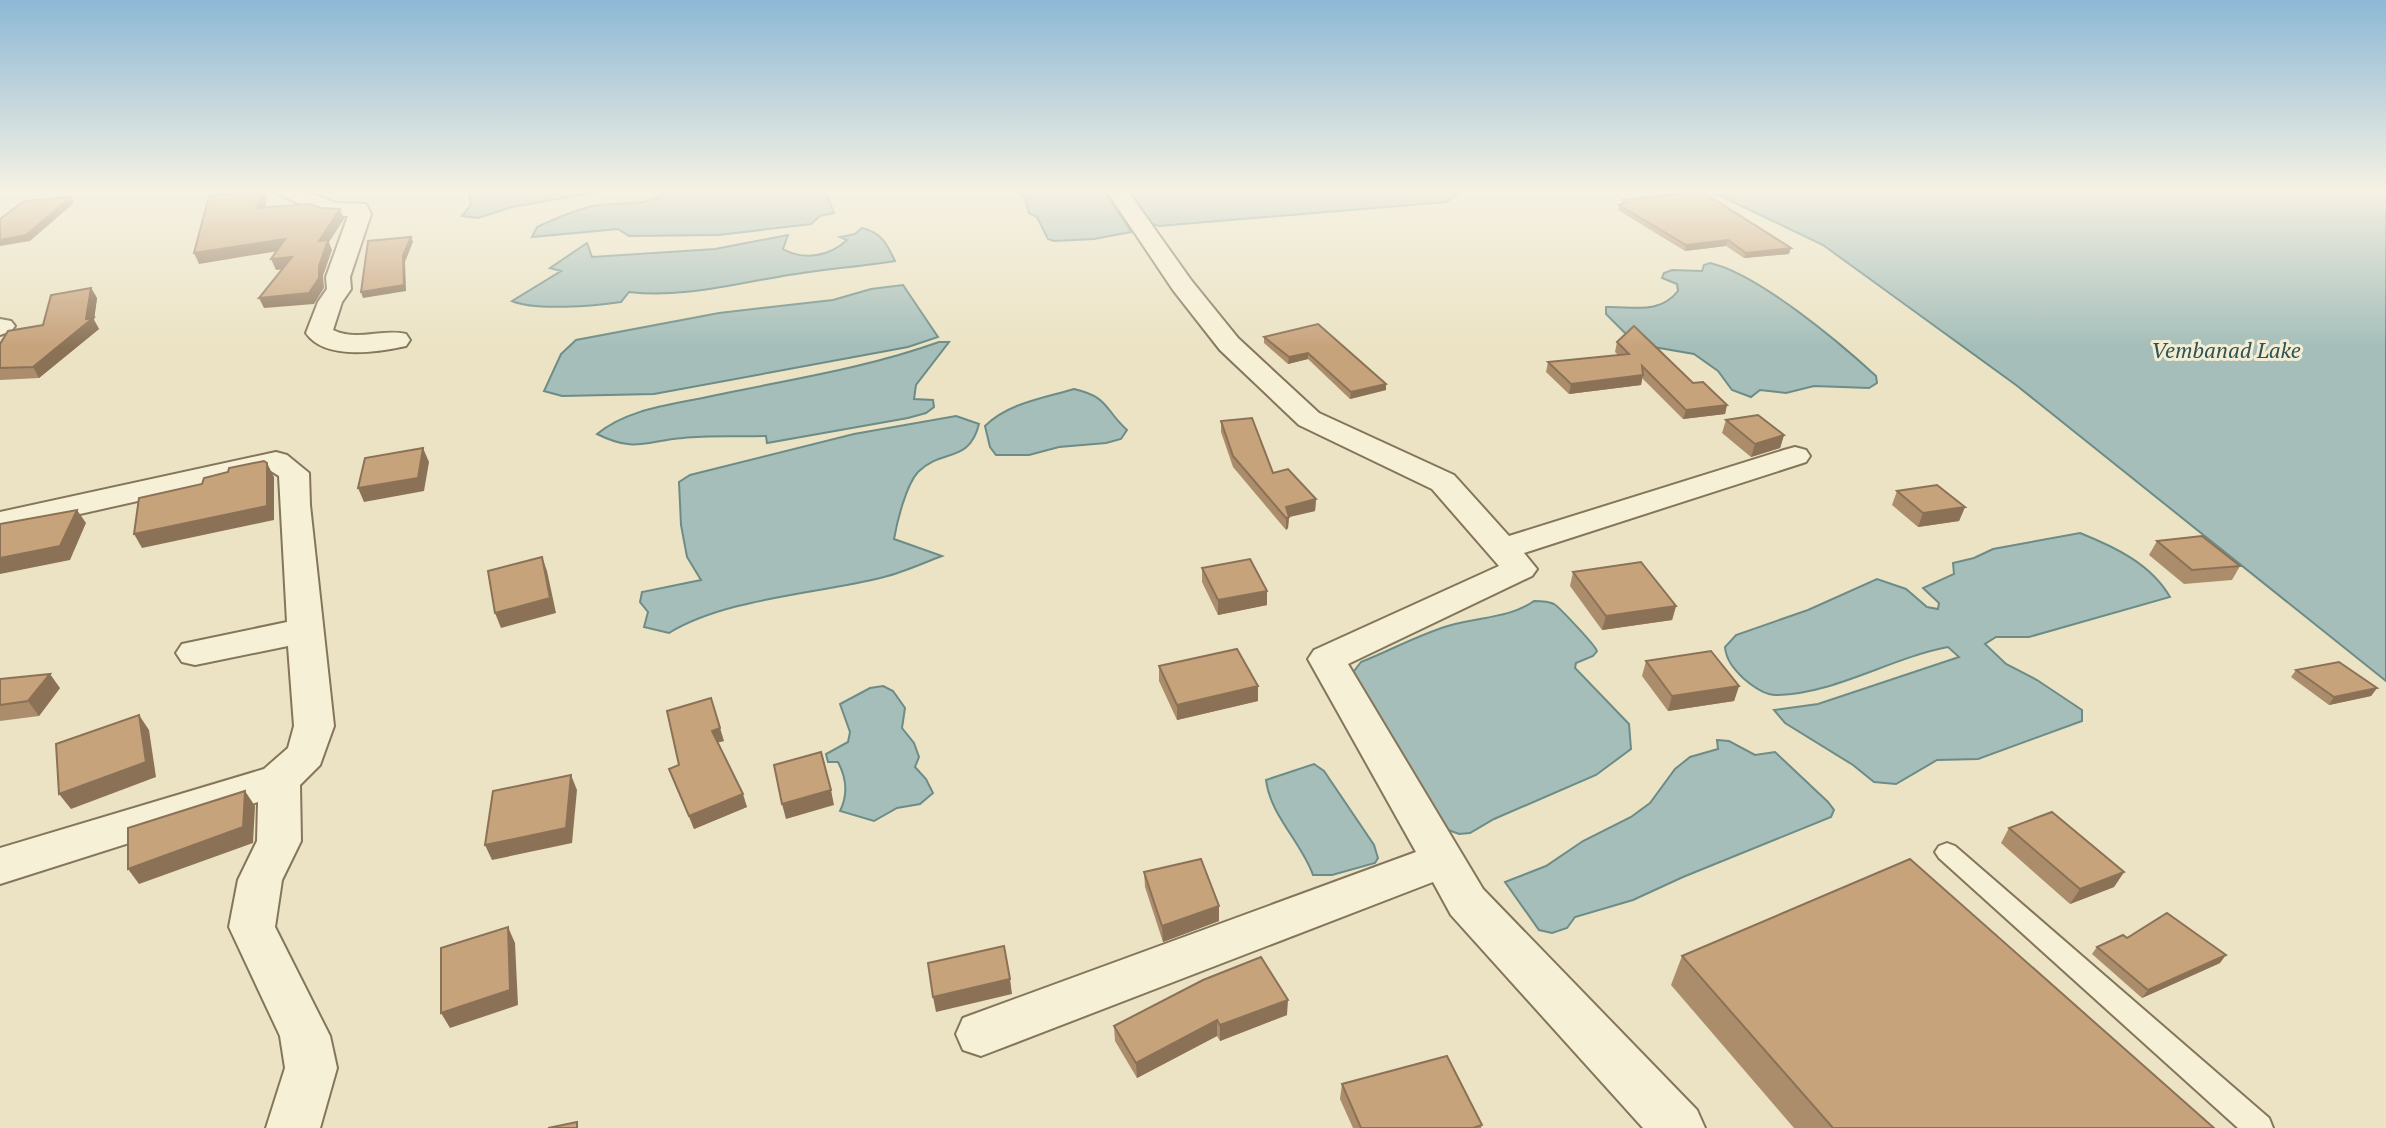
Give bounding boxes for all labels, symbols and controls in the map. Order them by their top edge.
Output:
water label: Vembanad Lake [2151,335,2301,364]

